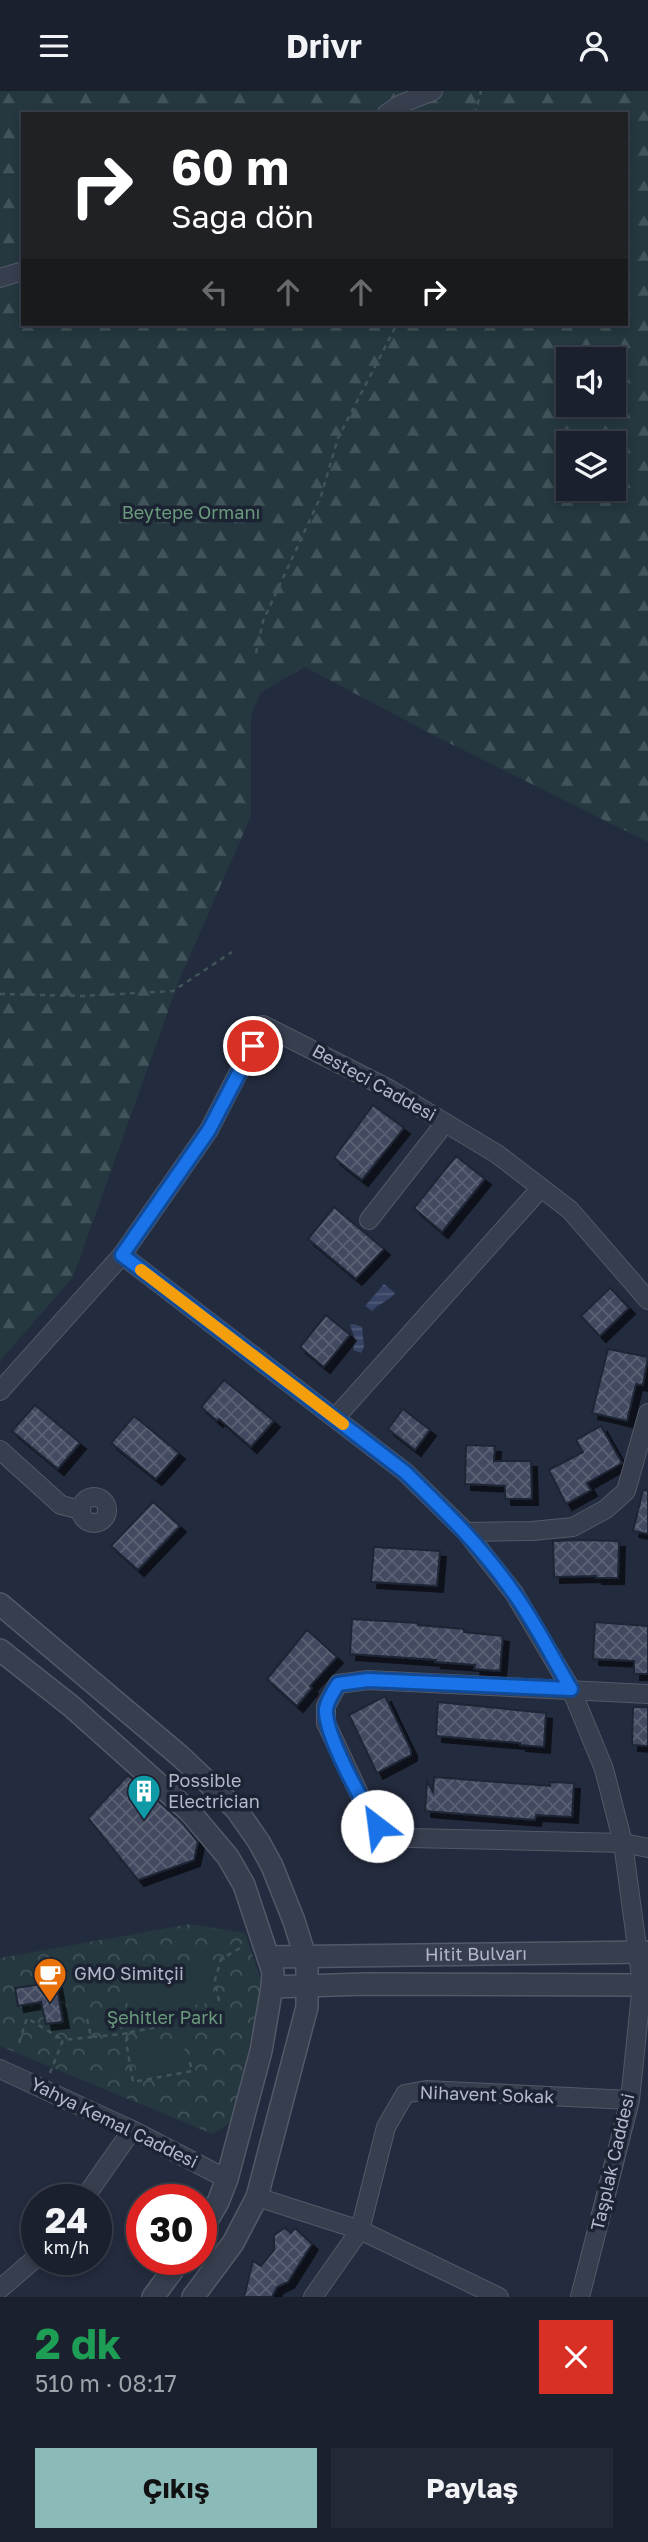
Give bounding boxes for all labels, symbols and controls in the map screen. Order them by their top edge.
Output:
icon: menu [35,27,73,65]
text: Drivr [286,27,362,65]
icon: person [575,27,613,65]
text: 60 m [171,137,289,196]
icon: right [56,140,147,231]
text: Sağa dön [171,197,314,235]
icon: left [196,273,234,311]
icon: ahead [269,273,307,311]
icon: ahead [342,273,380,311]
icon: right [415,273,453,311]
map controls [556,347,626,501]
button: sound [556,347,626,417]
button: layers [556,431,626,501]
park label: Beytepe Ormanı [122,501,260,523]
pin [223,1016,283,1076]
icon: arrive [234,1027,272,1065]
street label: Besteci Caddesi [309,1039,440,1125]
place label: Possible Electrician [168,1769,260,1812]
building icon: Possible Electrician [125,1772,163,1821]
position arrow [340,1789,414,1863]
street label: Hitit Bulvarı [425,1942,527,1965]
cafe icon: GMO Simitçii [31,1955,69,2004]
place label: GMO Simitçii [74,1962,184,1984]
park label: Şehitler Parkı [107,2006,223,2028]
street label: Yahya Kemal Caddesi [27,2072,202,2172]
street label: Nihavent Sokak [419,2081,555,2107]
street label: Taşplak Caddesi [586,2091,639,2233]
speed limit sign: 30 [126,2184,217,2275]
text: 24 [45,2199,88,2241]
text: km/h [44,2236,89,2258]
text: 2 dk [35,2318,121,2368]
button: close [539,2320,613,2394]
text: 510 m · 08:17 [35,2369,177,2397]
button: Çıkış [35,2448,317,2528]
button: Paylaş [331,2448,613,2528]

